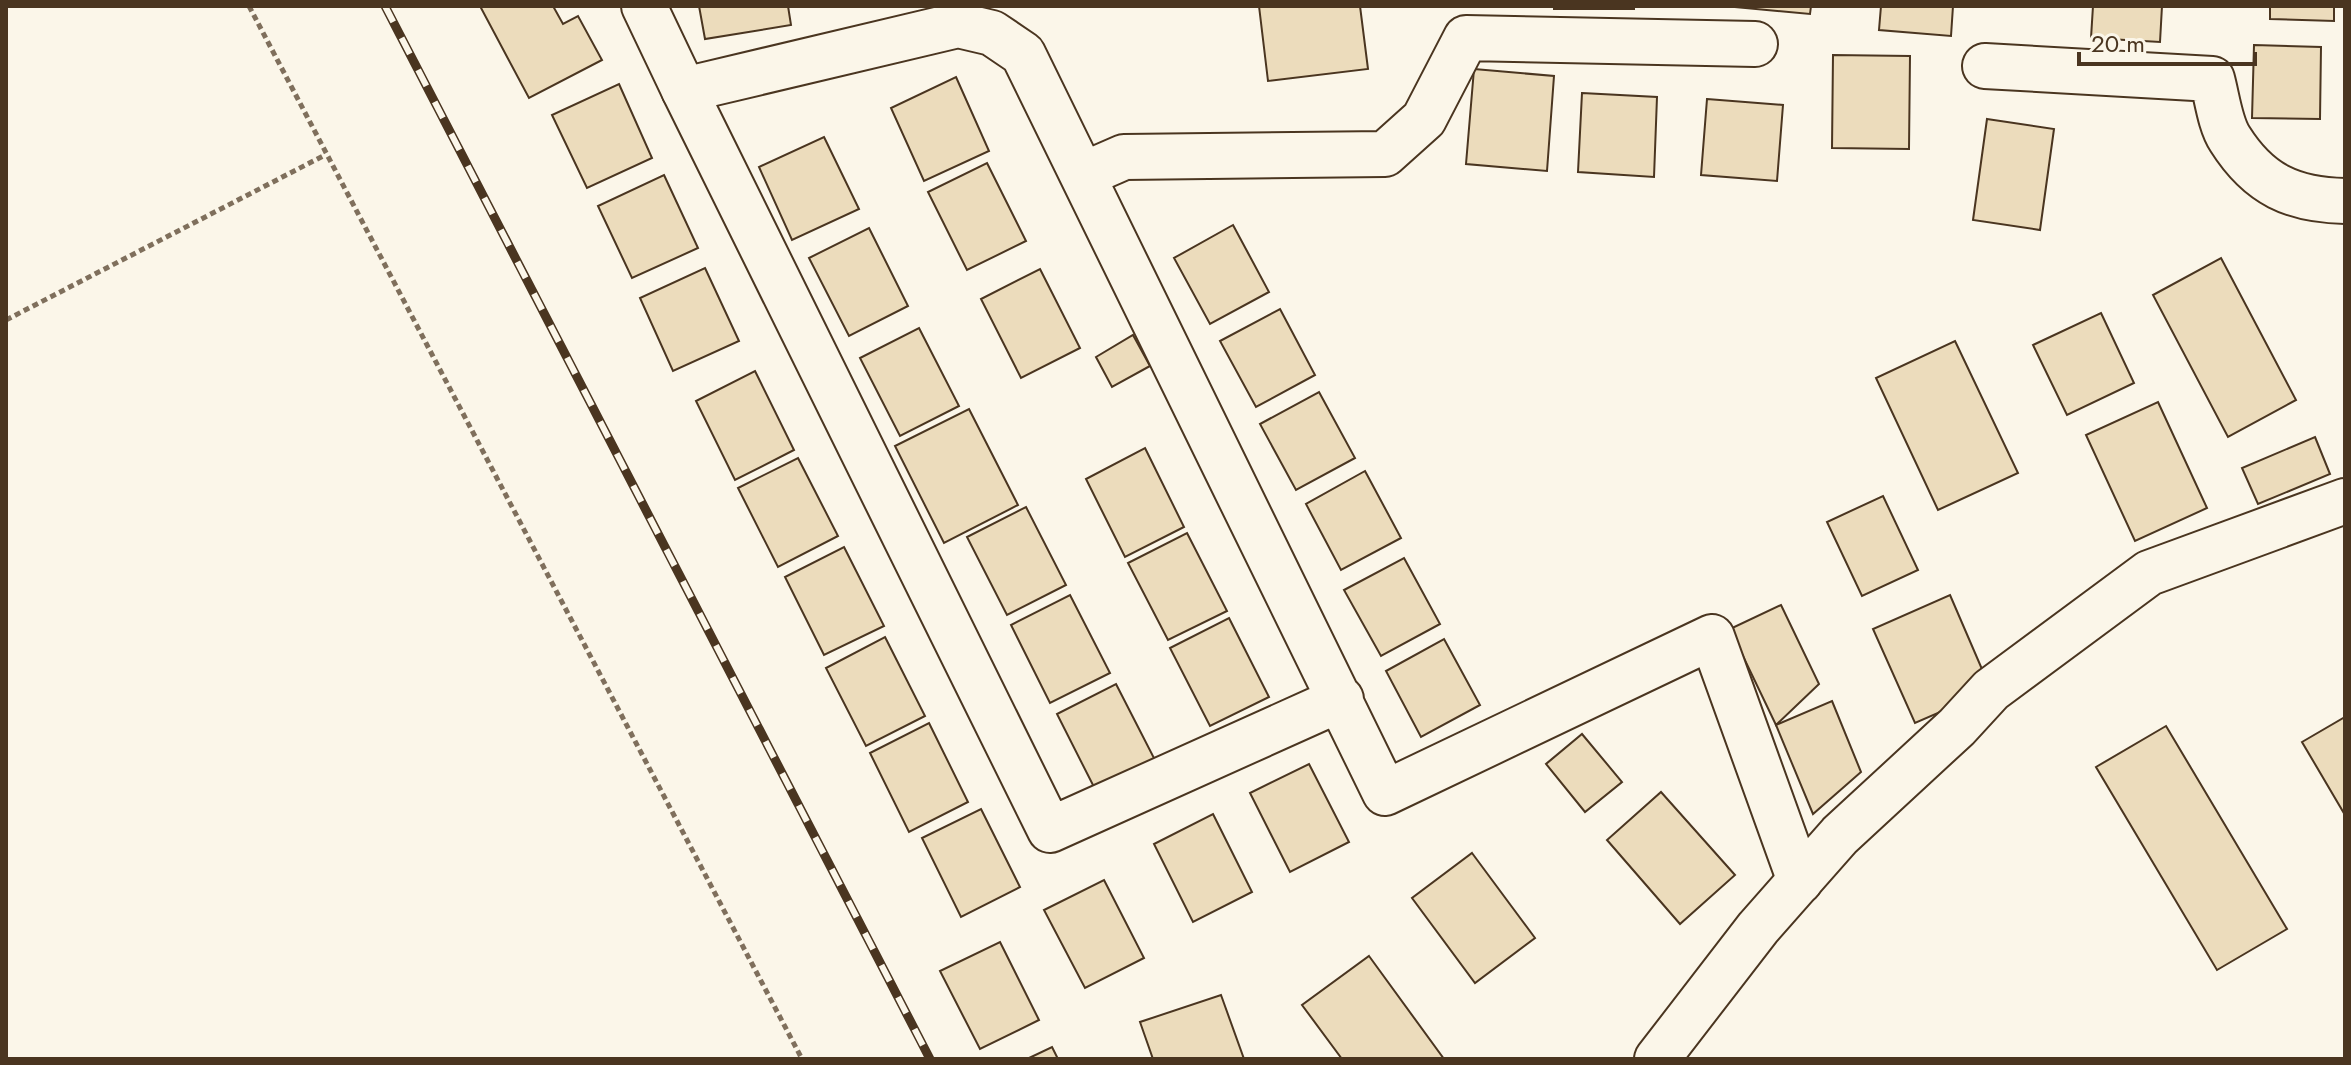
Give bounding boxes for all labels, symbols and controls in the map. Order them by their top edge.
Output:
scale bar [2079,16,2255,66]
text: 20 m [2091,26,2145,61]

